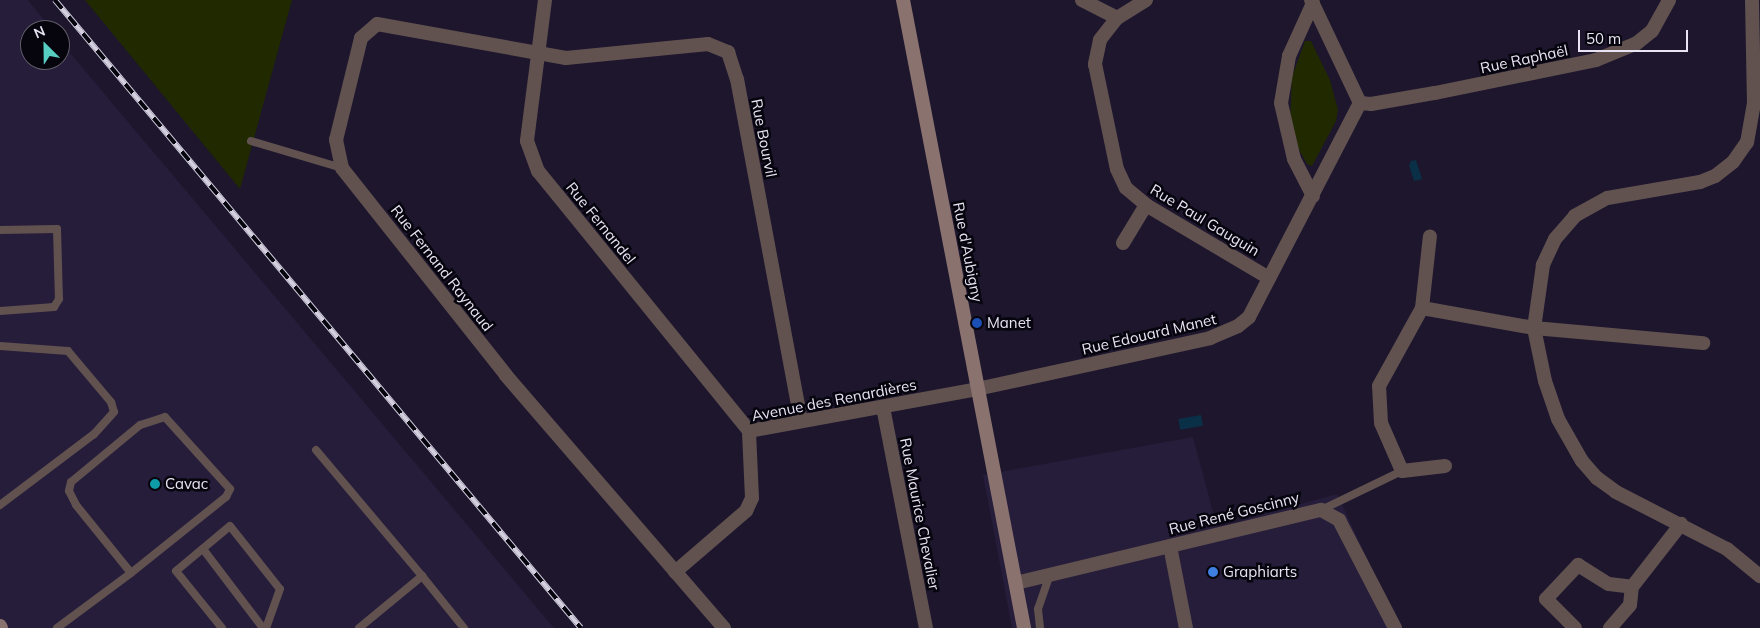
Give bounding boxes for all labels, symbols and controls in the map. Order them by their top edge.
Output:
north arrow [20,20,70,70]
scale bar [1580,20,1690,52]
text: N [31,22,48,42]
text: 50 m [1586,29,1621,48]
street label: Rue Raphaël [1479,41,1569,77]
street label: Rue Bourvil [748,97,780,179]
street label: Rue Fernandel [562,178,640,268]
street label: Rue Paul Gauguin [1147,180,1263,260]
street label: Rue Fernand Raynaud [387,201,497,335]
street label: Rue d'Aubigny [949,201,987,303]
street label: Rue Edouard Manet [1080,310,1218,358]
place label: Manet [987,314,1031,332]
marker: Manet [971,317,983,329]
street label: Avenue des Renardières [750,375,918,425]
street label: Rue Maurice Chevalier [896,436,944,592]
place label: Cavac [165,475,208,493]
marker: Cavac [149,478,161,490]
street label: Rue René Goscinny [1167,488,1301,538]
place label: Graphiarts [1223,563,1297,581]
marker: Graphiarts [1207,566,1219,578]

